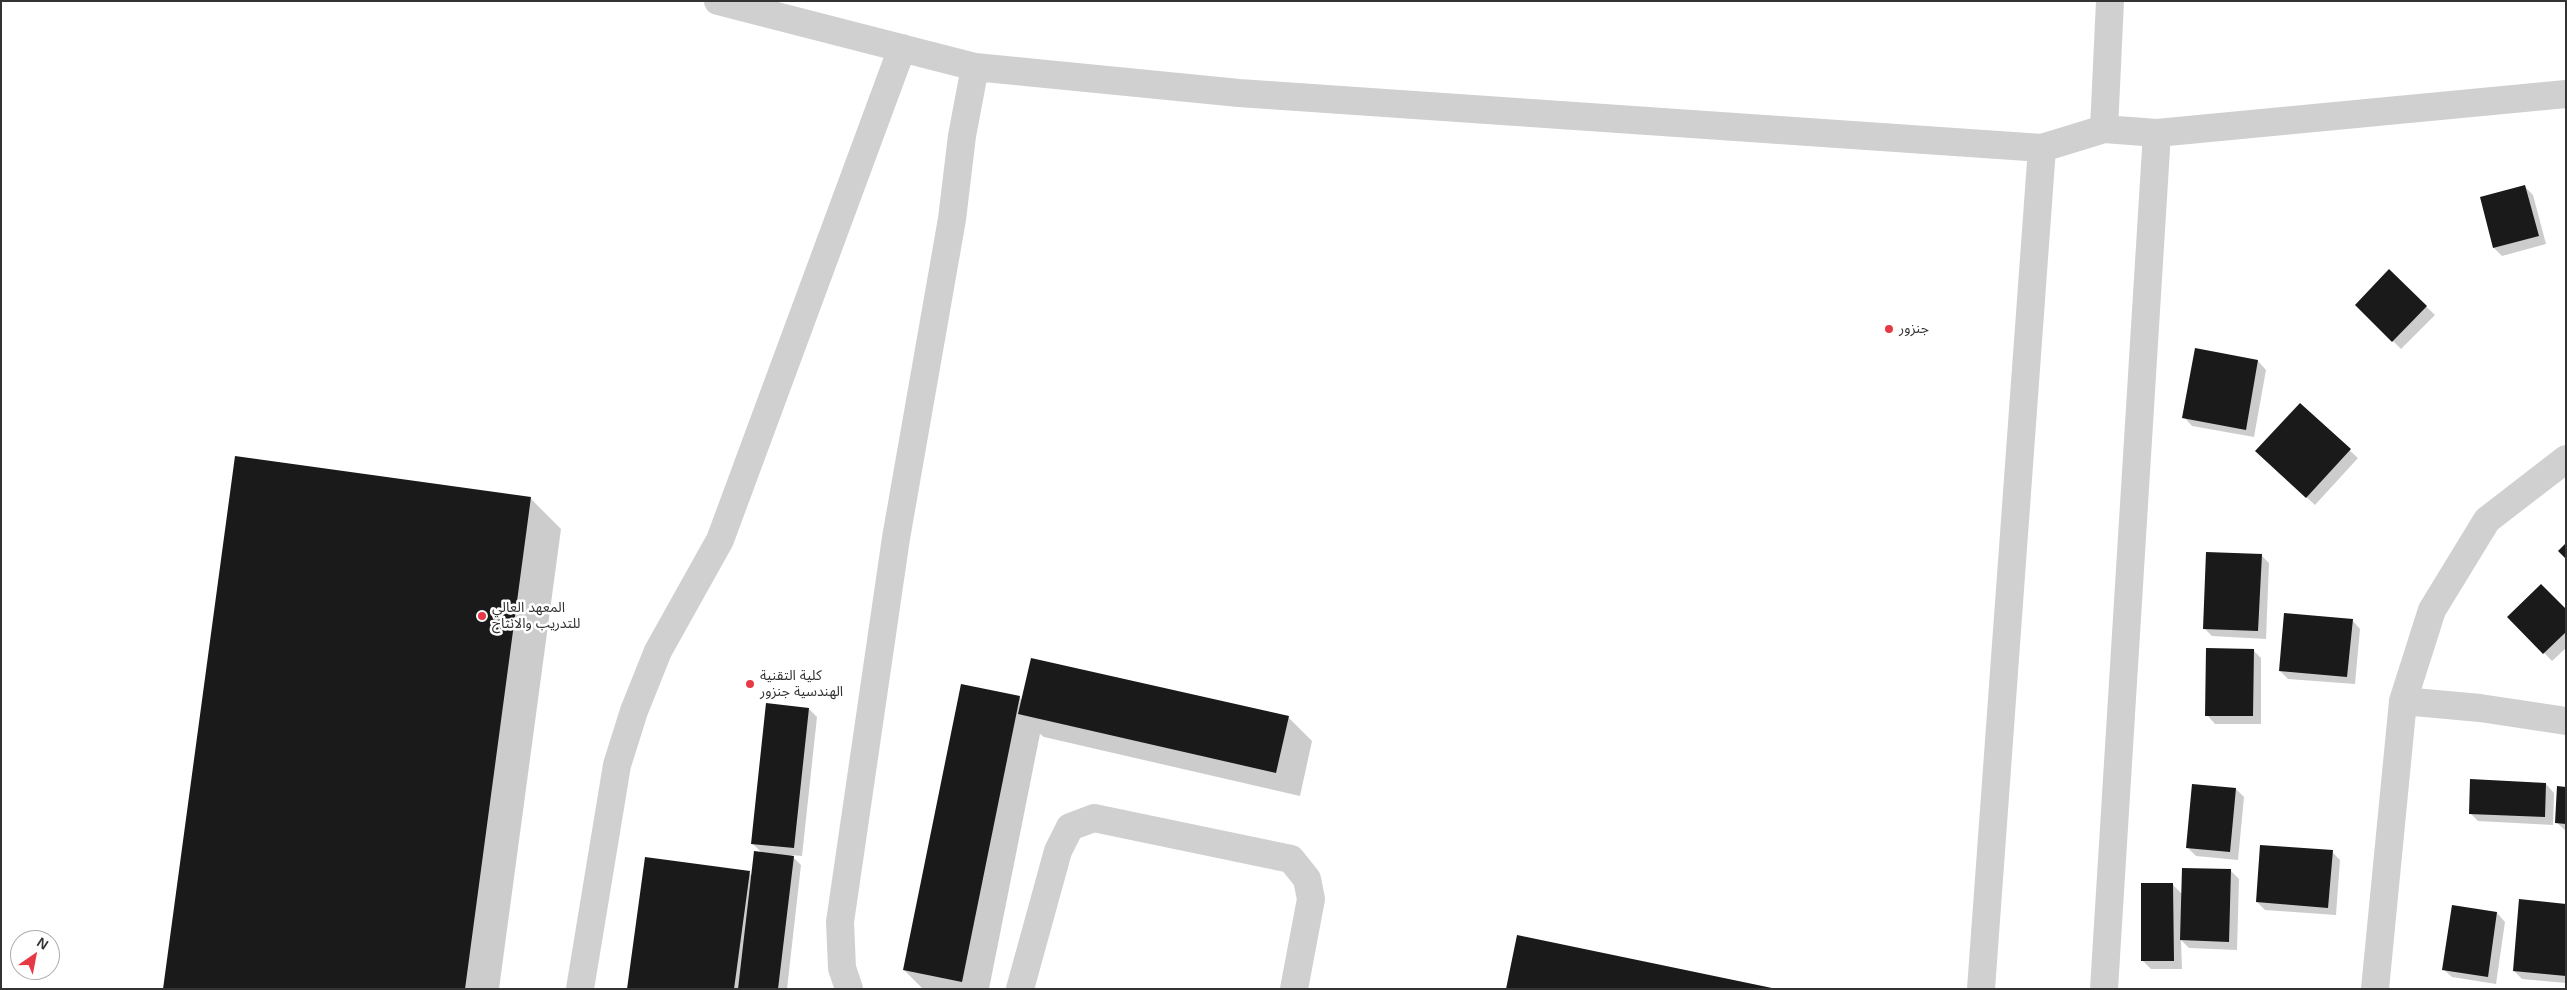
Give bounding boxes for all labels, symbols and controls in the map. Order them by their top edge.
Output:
place label: جنزور [1899,321,1929,337]
marker: جنزور [1883,323,1895,335]
place label: المعهد العالي للتدريب والانتاج [492,600,580,632]
marker: المعهد العالي للتدريب والانتاج [476,610,488,622]
place label: كلية التقنية الهندسية جنزور [760,668,843,700]
marker: كلية التقنية الهندسية جنزور [744,678,756,690]
north arrow [10,930,60,980]
text: N [34,934,51,953]

